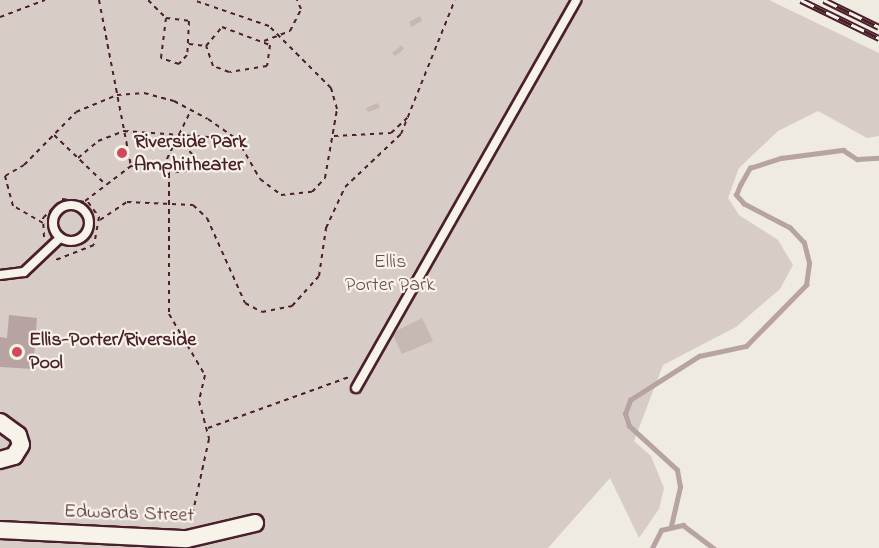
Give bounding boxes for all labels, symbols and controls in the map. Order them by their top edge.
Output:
place label: Riverside Park Amphitheater [134,130,247,177]
marker: Riverside Park Amphitheater [115,146,129,160]
park label: Ellis Porter Park [345,250,435,297]
place label: Ellis-Porter/Riverside Pool [29,328,196,375]
marker: Ellis-Porter/Riverside Pool [10,345,24,359]
street label: Edwards Street [63,500,195,528]

